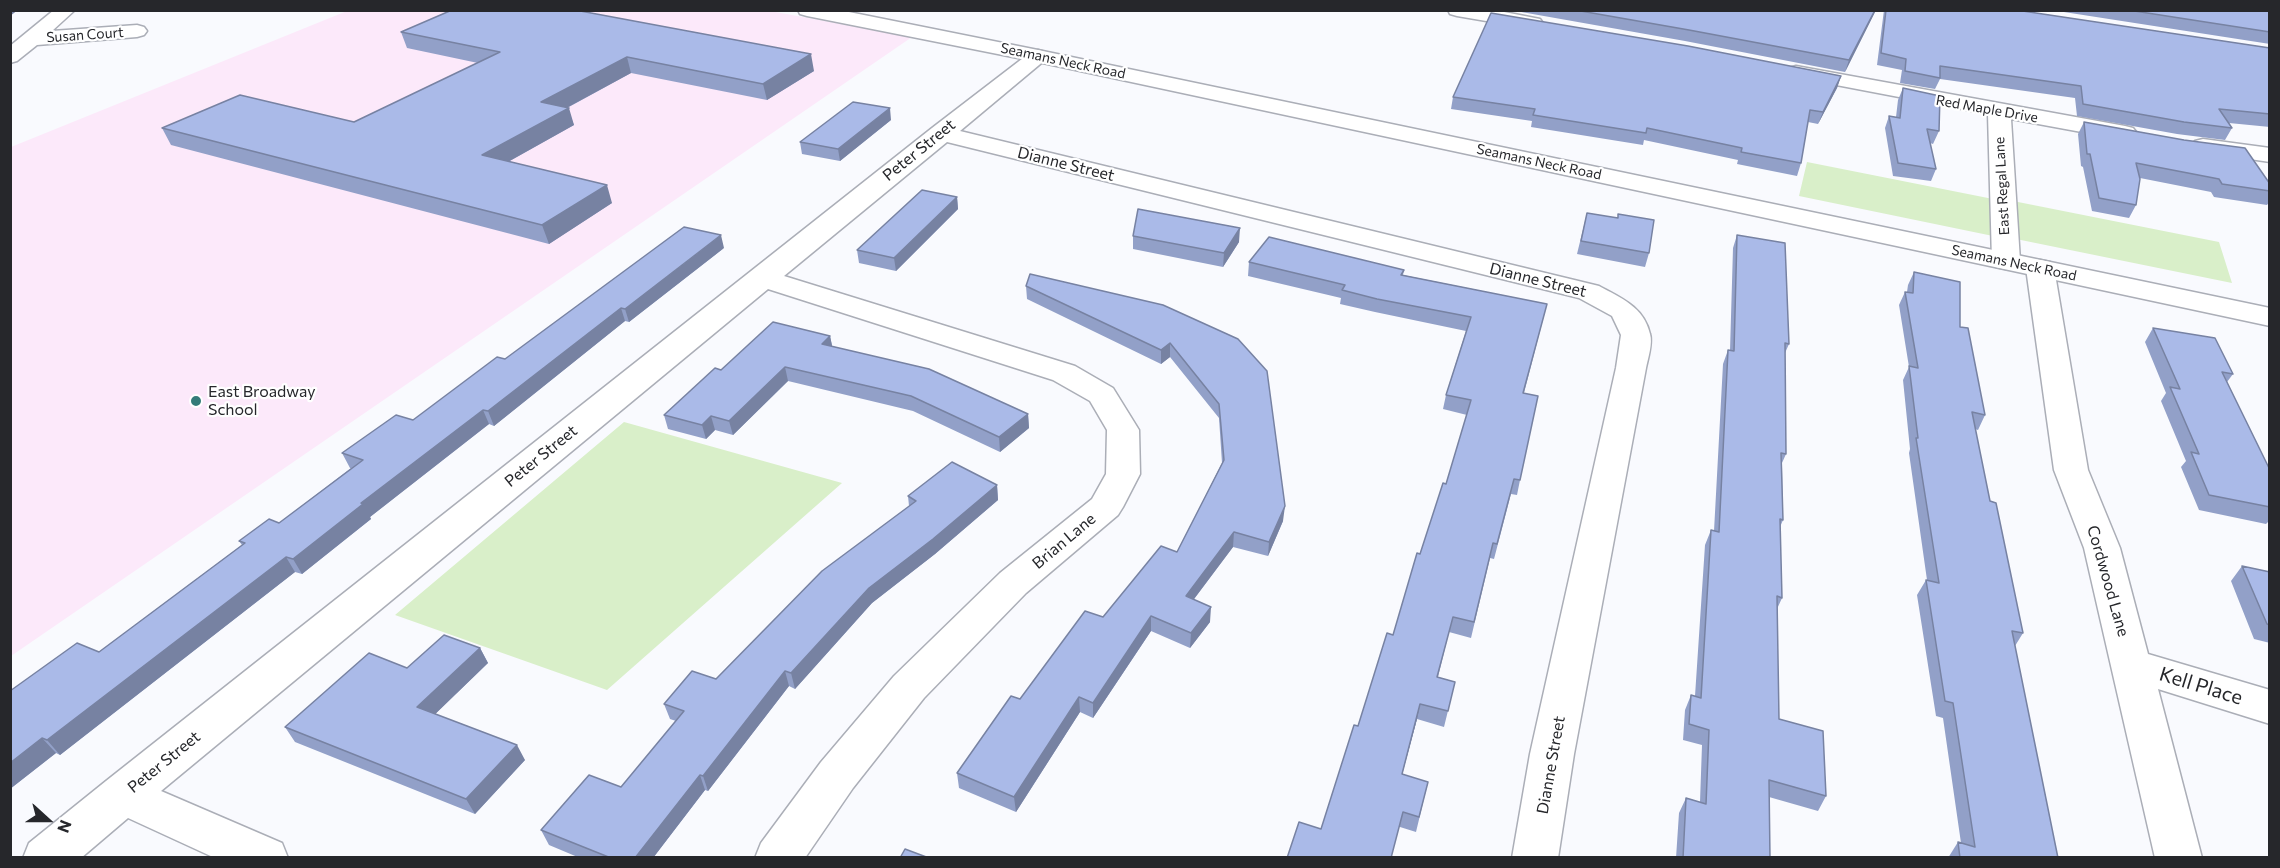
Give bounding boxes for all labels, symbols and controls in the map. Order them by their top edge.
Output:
street label: Susan Court [46,24,124,46]
street label: Seamans Neck Road [999,40,1127,82]
street label: Red Maple Drive [1935,92,2039,126]
street label: Peter Street [879,115,959,185]
street label: East Regal Lane [1991,136,2013,236]
street label: Seamans Neck Road [1475,141,1603,183]
street label: Dianne Street [1015,143,1117,185]
street label: Seamans Neck Road [1950,242,2078,284]
street label: Dianne Street [1487,259,1589,301]
place label: East Broadway School [208,382,315,420]
marker: East Broadway School [189,394,203,408]
street label: Peter Street [501,421,581,491]
street label: Brian Lane [1029,509,1099,573]
street label: Cordwood Lane [2083,523,2133,639]
street label: Kell Place [2156,662,2246,710]
street label: Dianne Street [1533,714,1569,816]
street label: Peter Street [124,727,204,797]
north arrow [18,790,78,850]
text: N [54,818,76,836]

